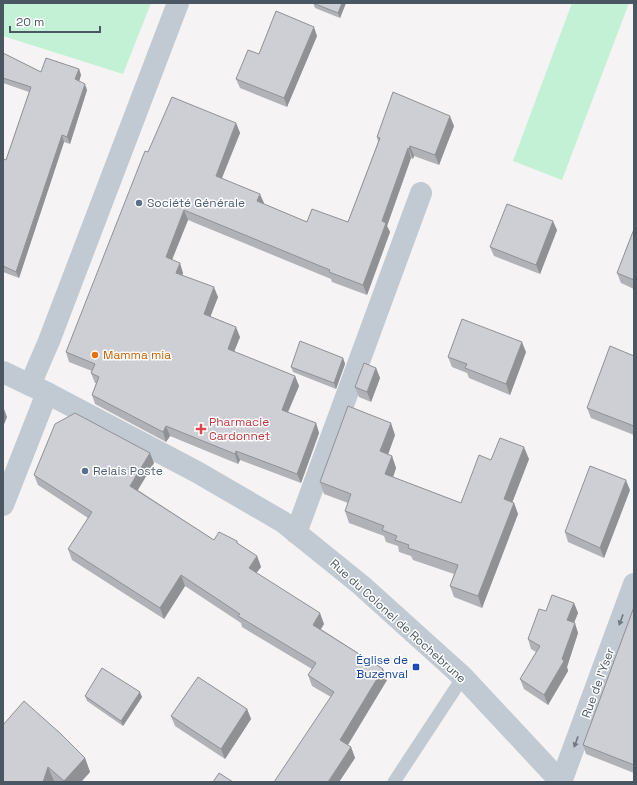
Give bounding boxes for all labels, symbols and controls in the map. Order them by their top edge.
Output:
scale bar [10,8,100,34]
text: 20 m [16,14,44,30]
place label: Société Générale [147,195,245,211]
marker: Société Générale [134,198,144,208]
place label: Mamma mia [103,347,171,363]
marker: Mamma mia [90,350,100,360]
place label: Pharmacie Cardonnet [209,414,270,444]
marker: Pharmacie Cardonnet [196,424,206,434]
place label: Relais Poste [93,463,163,479]
marker: Relais Poste [80,466,90,476]
street label: Rue du Colonel de Rochebrune [327,556,469,686]
one-way arrow [617,615,623,627]
street label: Rue de l'Yser [578,645,618,720]
place label: Église de Buzenval [356,652,408,682]
marker: Église de Buzenval [411,662,421,672]
one-way arrow [572,737,578,749]

